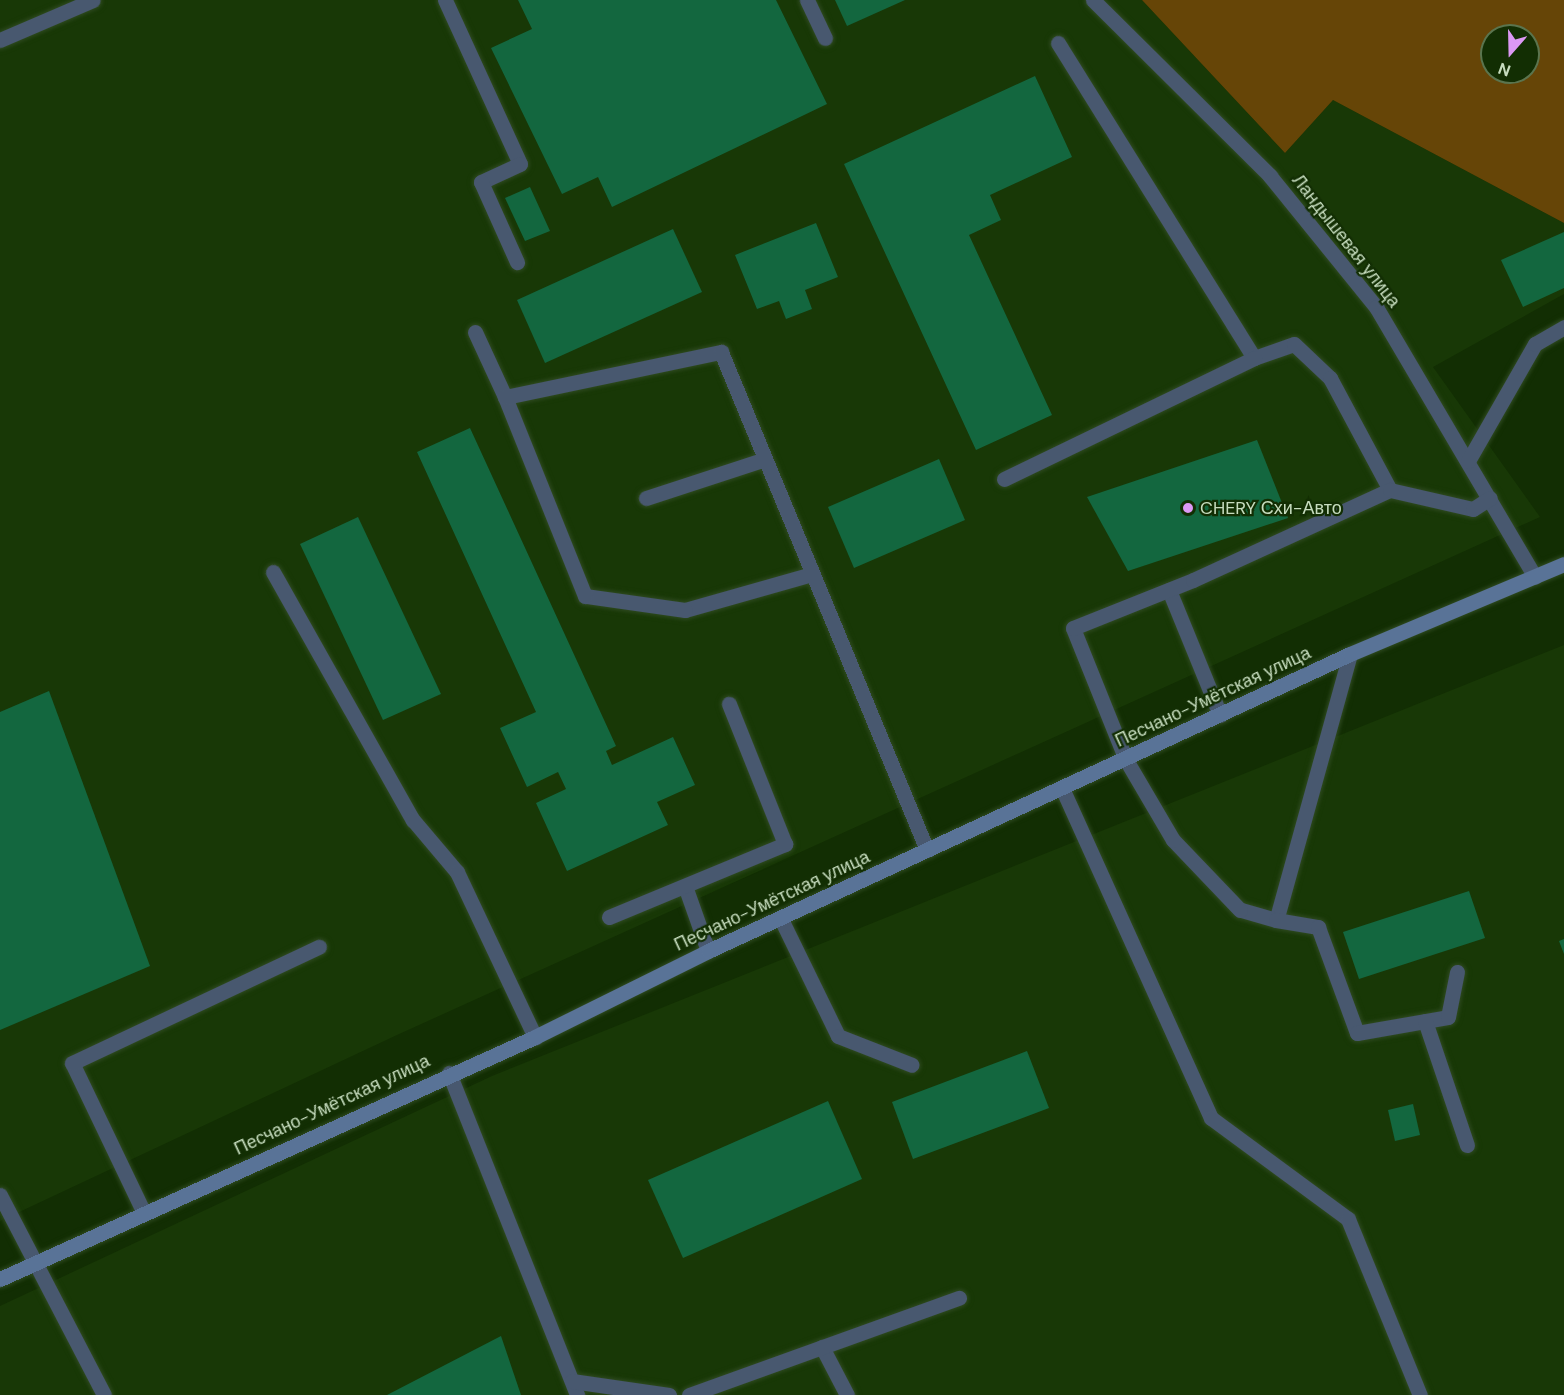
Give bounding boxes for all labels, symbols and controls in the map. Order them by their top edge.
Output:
north arrow [1480,24,1540,84]
text: N [1495,58,1513,81]
street label: Ландышевая улица [1287,170,1405,312]
place label: CHERY Схи-Авто [1200,497,1342,519]
marker: CHERY Схи-Авто [1181,501,1195,515]
street label: Песчано-Умётская улица [1112,642,1314,752]
street label: Песчано-Умётская улица [671,846,873,956]
street label: Песчано-Умётская улица [231,1050,433,1160]

